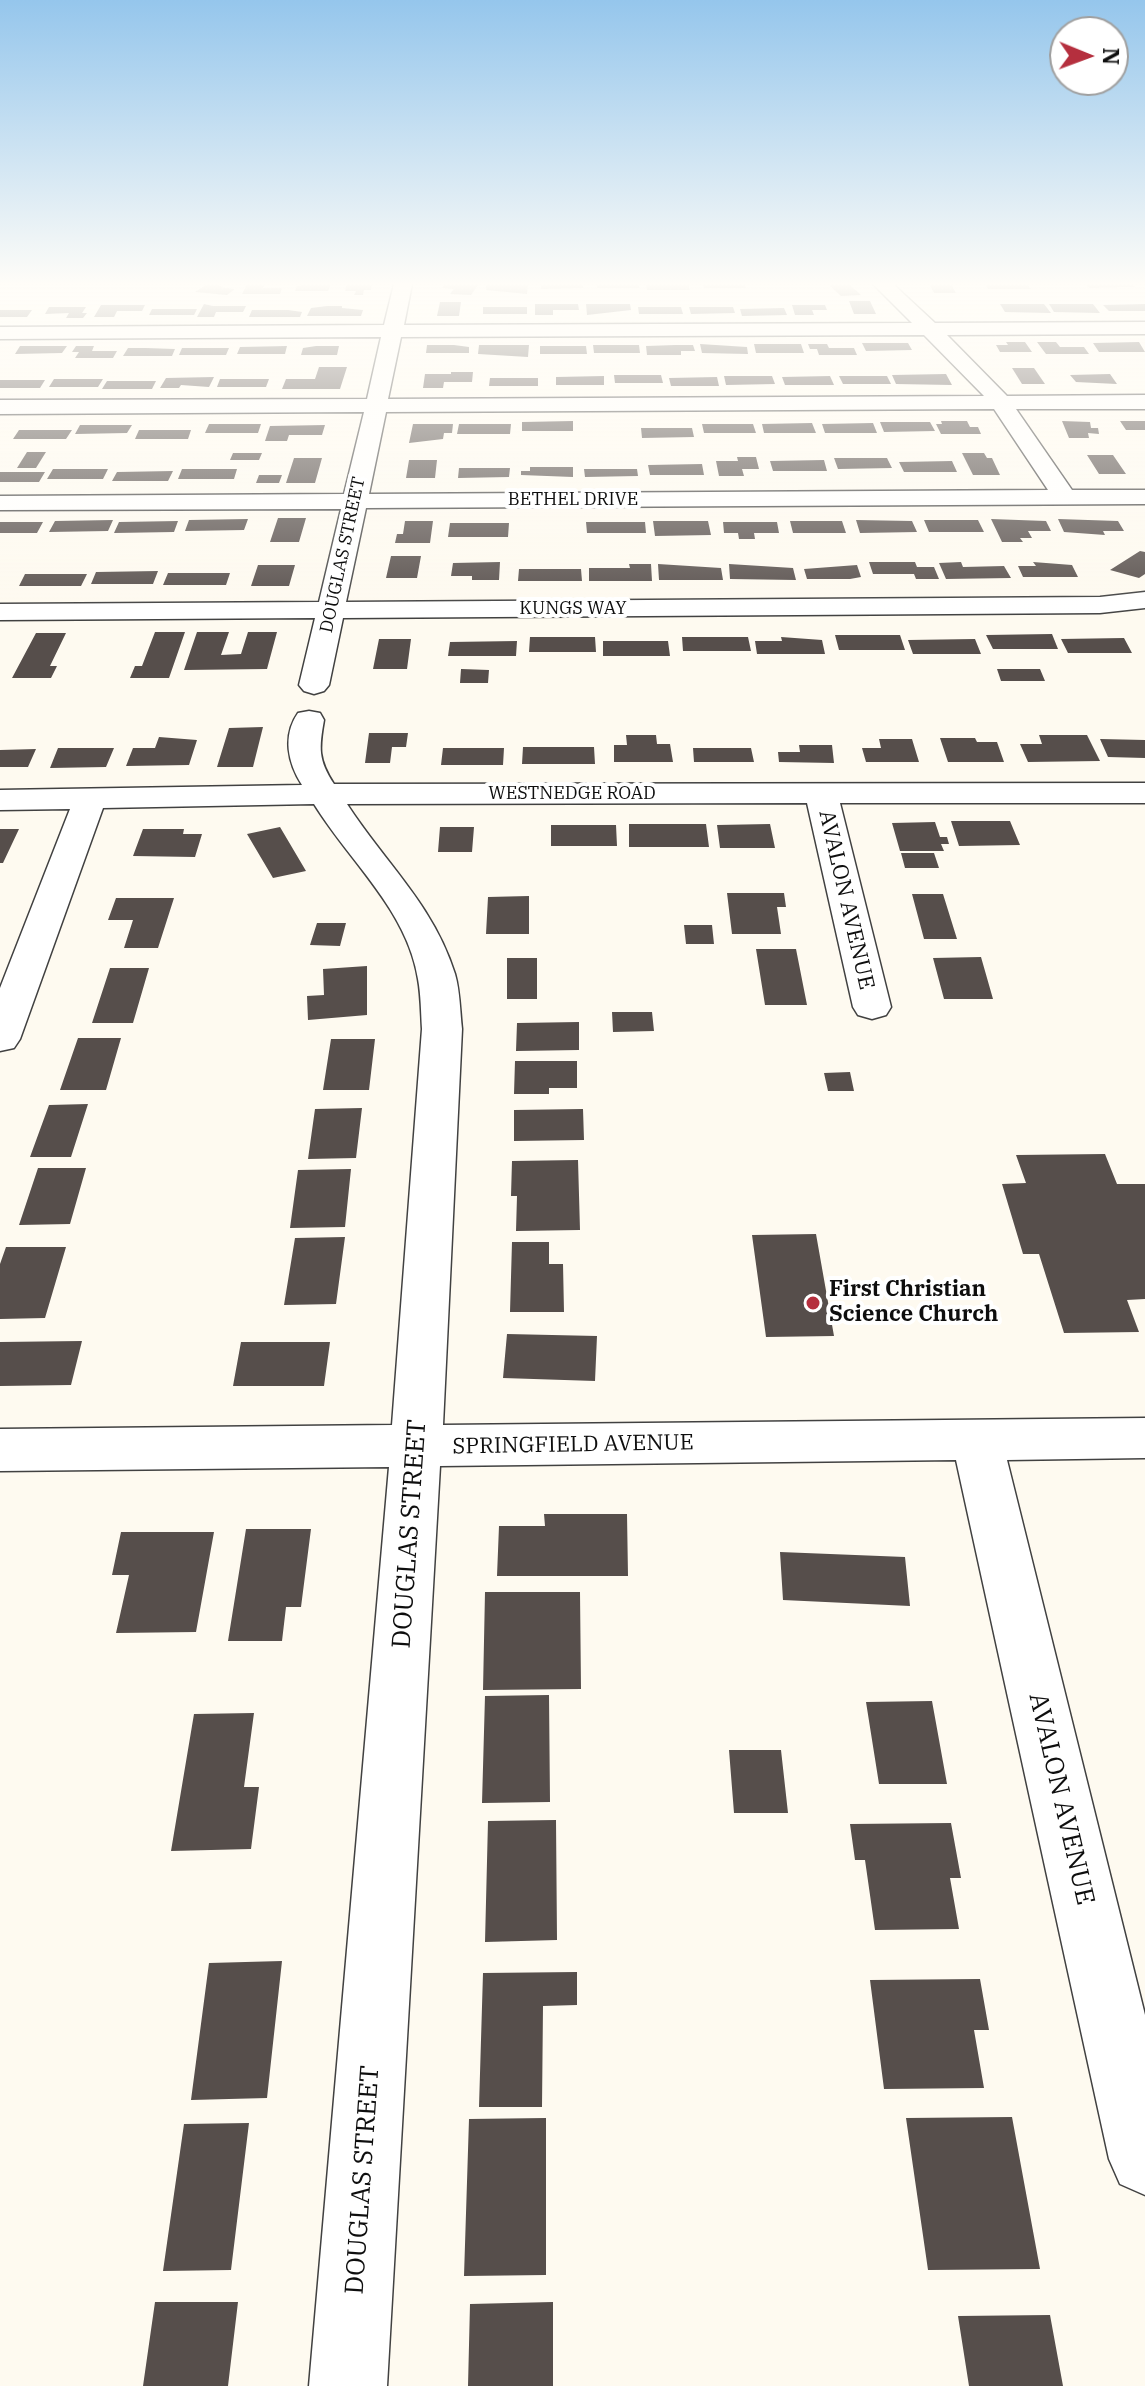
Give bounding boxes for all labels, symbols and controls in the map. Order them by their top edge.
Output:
north arrow [1049,16,1129,96]
text: N [1097,47,1126,65]
street label: DOUGLAS STREET [316,475,370,635]
street label: BETHEL DRIVE [508,489,638,511]
street label: KUNGS WAY [519,598,627,620]
street label: WESTNEDGE ROAD [488,783,656,805]
street label: AVALON AVENUE [813,808,879,992]
place label: First Christian Science Church [829,1277,998,1328]
marker: First Christian Science Church [804,1294,822,1312]
street label: DOUGLAS STREET [386,1418,434,1650]
street label: SPRINGFIELD AVENUE [452,1430,694,1460]
street label: AVALON AVENUE [1021,1690,1101,1908]
street label: DOUGLAS STREET [339,2064,387,2296]

